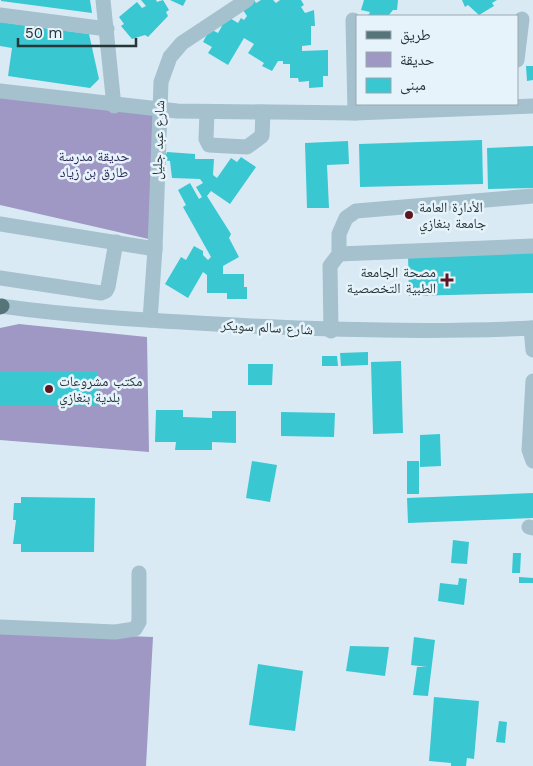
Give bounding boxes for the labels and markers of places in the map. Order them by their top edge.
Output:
place label: الأدارة العامة جامعة بنغازي [419,199,486,235]
marker: الأدارة العامة جامعة بنغازي [403,209,415,221]
place label: مصحة الجامعة الطبية التخصصية [347,264,436,296]
marker: مصحة الجامعة الطبية التخصصية [440,273,454,287]
place label: مكتب مشروعات بلدية بنغازي [59,373,142,409]
marker: مكتب مشروعات بلدية بنغازي [43,383,55,395]

